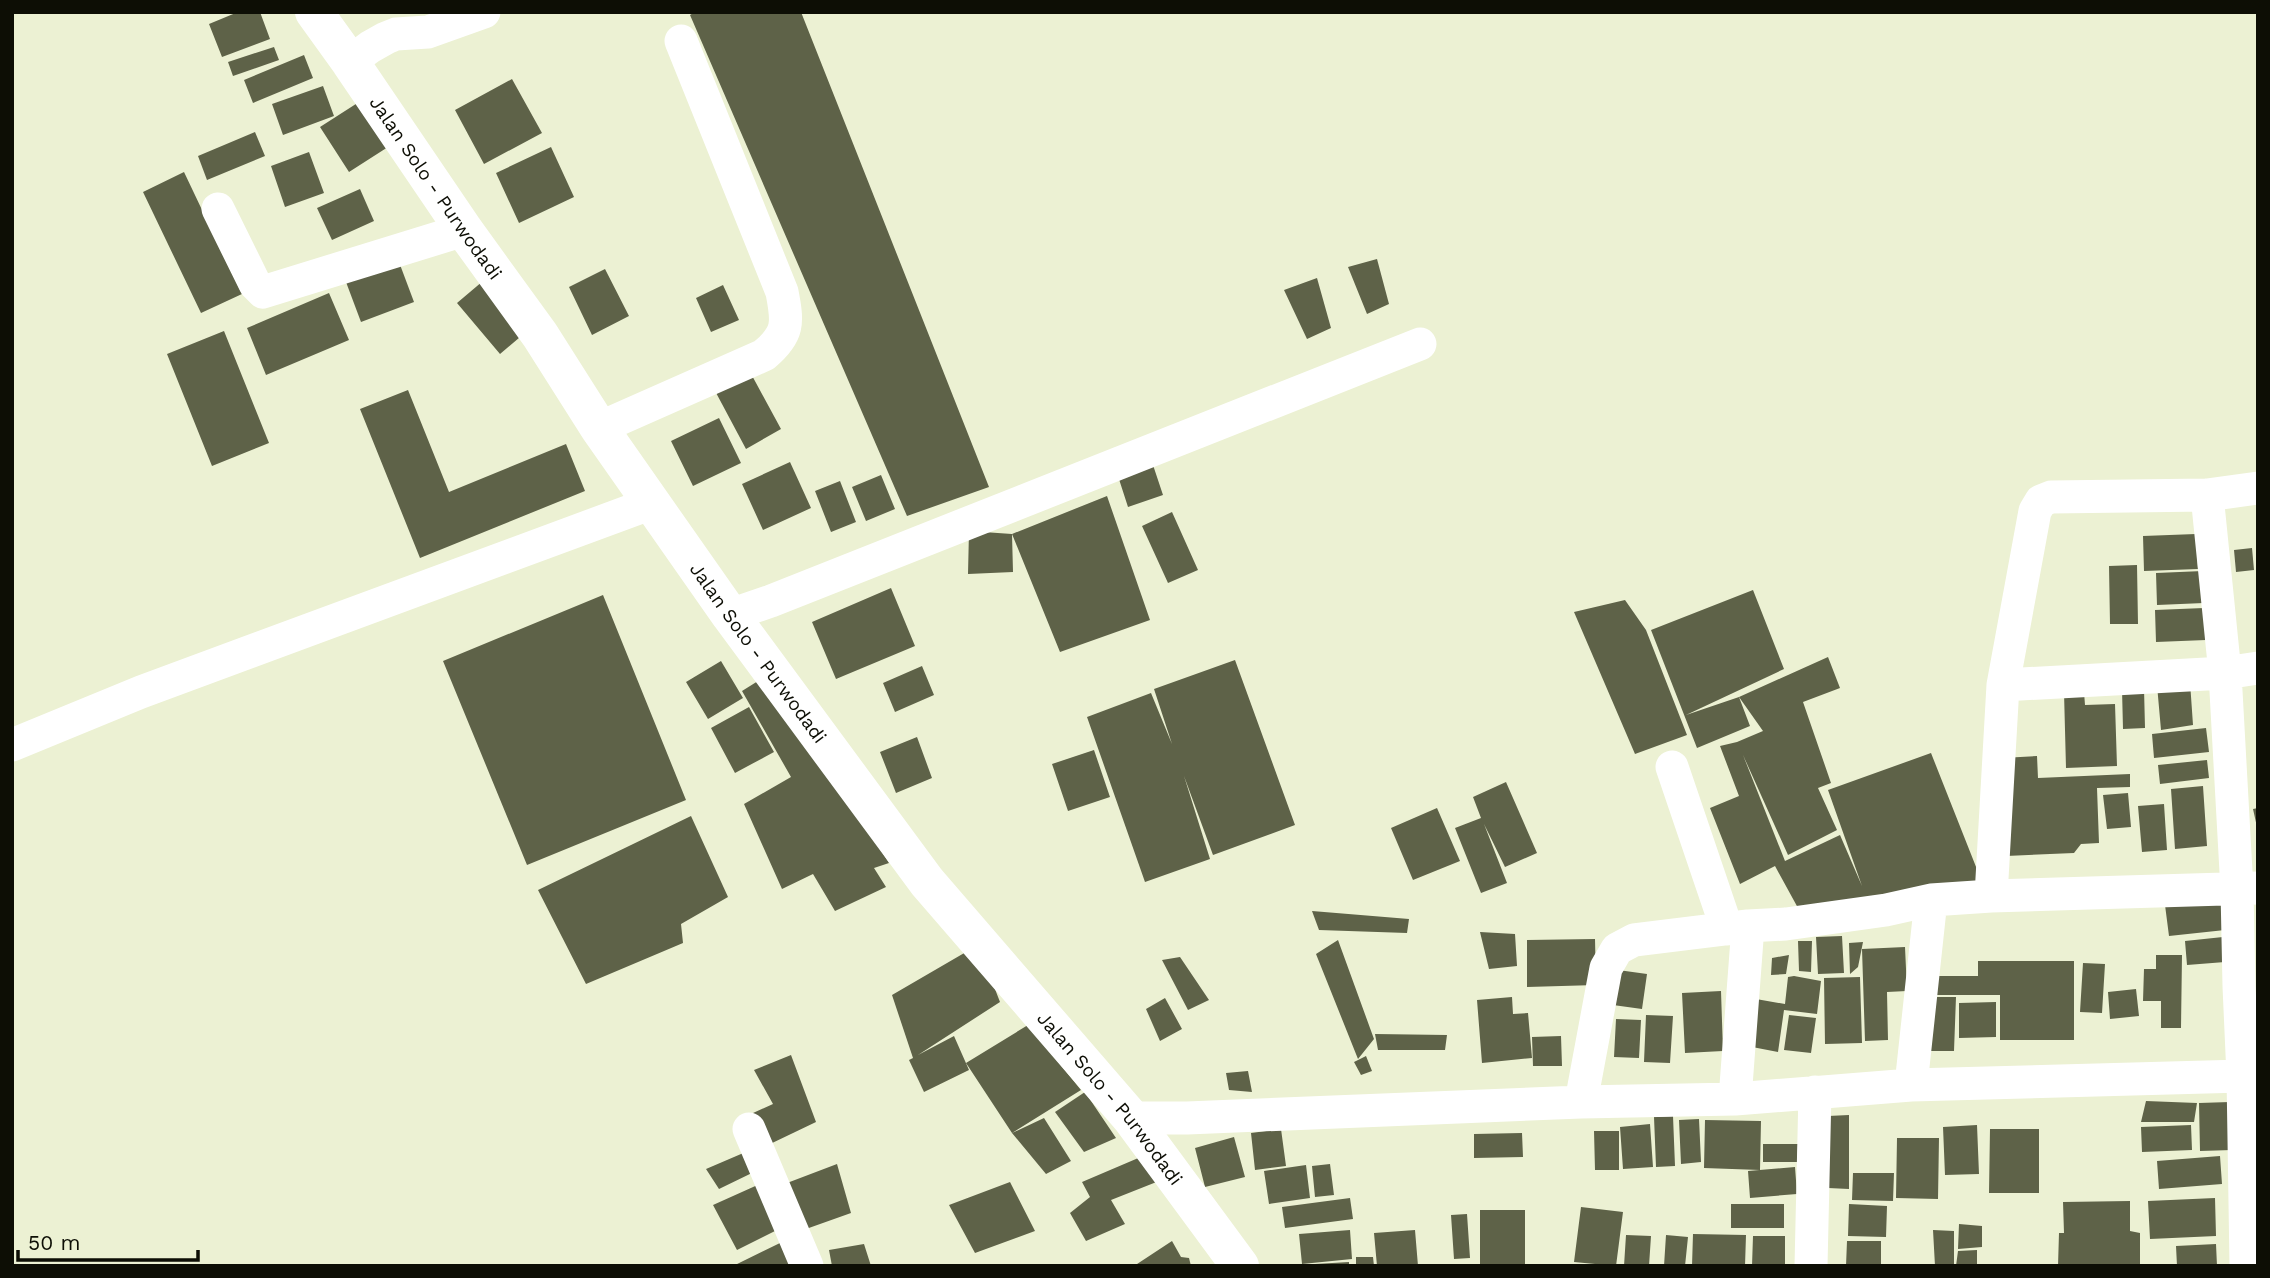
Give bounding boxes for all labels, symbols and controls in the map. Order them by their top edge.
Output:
street label: Jalan Solo - Purwodadi [365,92,507,284]
street label: Jalan Solo - Purwodadi [685,558,831,748]
street label: Jalan Solo - Purwodadi [1032,1007,1187,1190]
scale bar [18,1218,198,1262]
text: 50 m [28,1230,80,1255]

